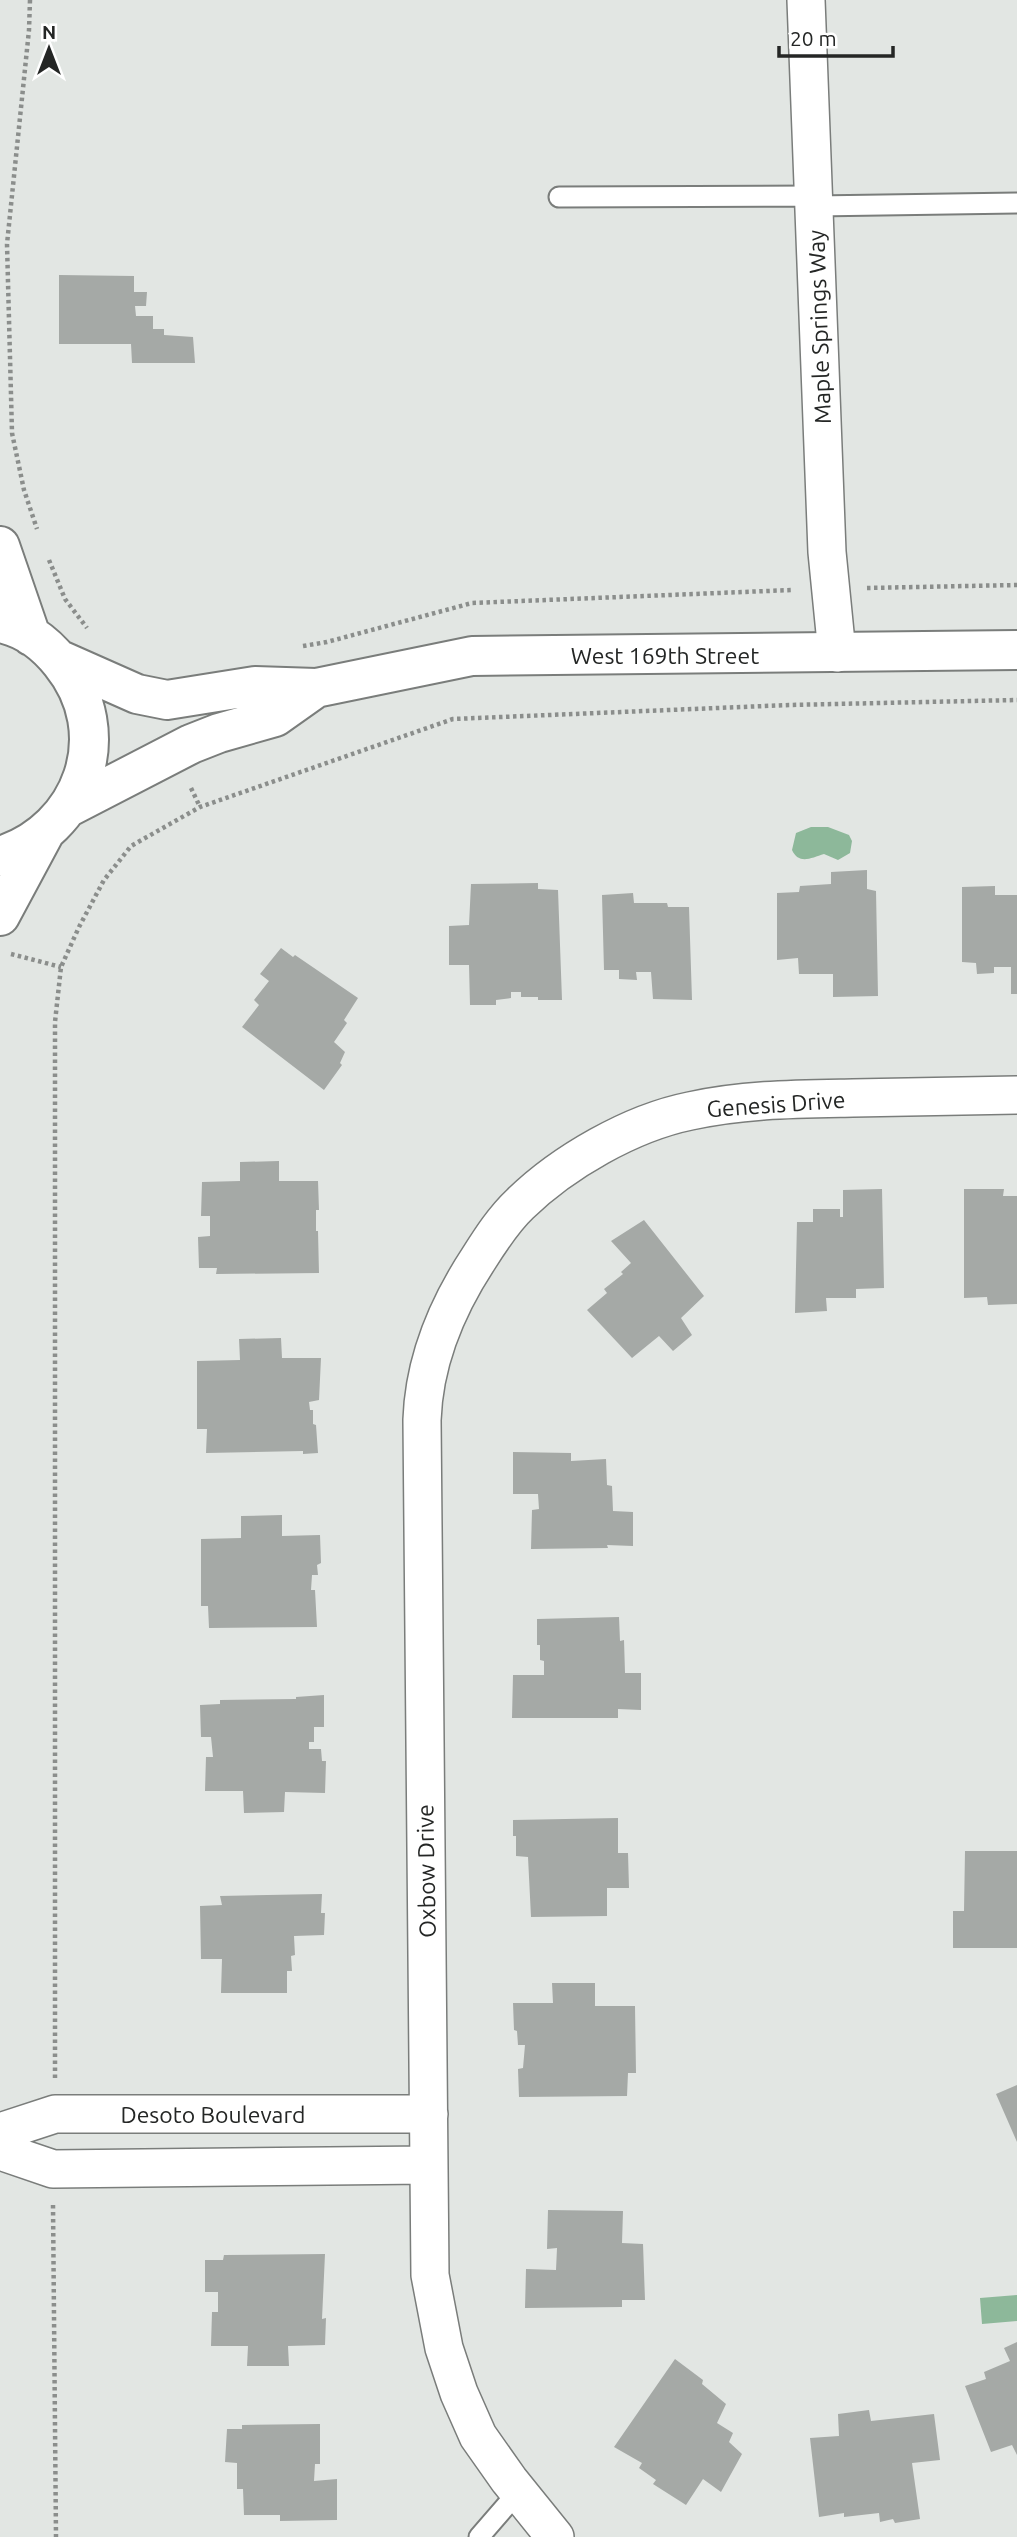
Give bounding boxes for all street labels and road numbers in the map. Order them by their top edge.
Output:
street label: Maple Springs Way [803,229,835,425]
street label: West 169th Street [571,643,759,668]
street label: Genesis Drive [706,1087,846,1121]
street label: Oxbow Drive [412,1804,440,1938]
street label: Desoto Boulevard [120,2102,306,2127]

